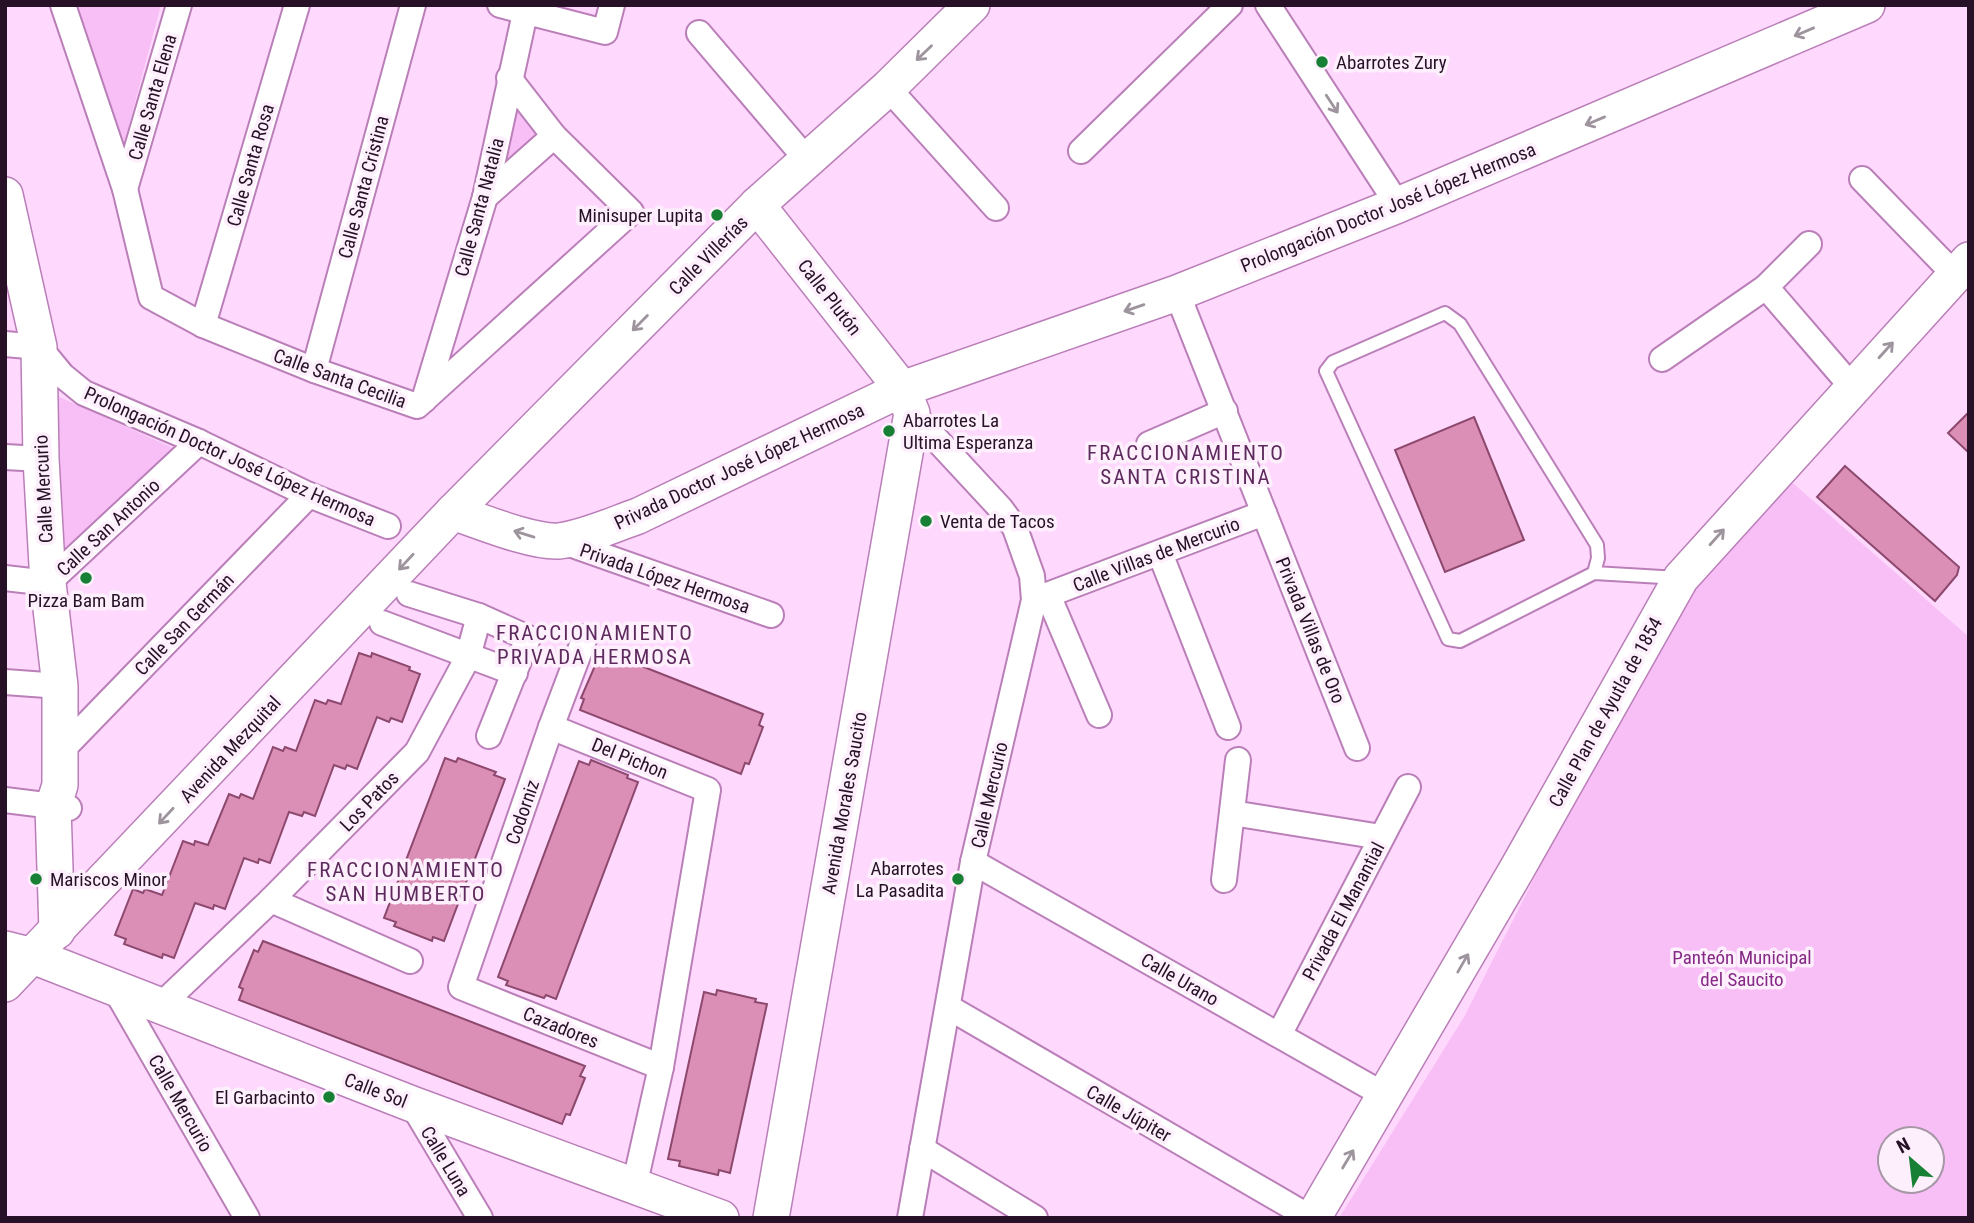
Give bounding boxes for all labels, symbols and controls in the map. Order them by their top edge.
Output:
one-way arrow [1794,26,1815,39]
street label: Calle Santa Elena [123,31,181,163]
one-way arrow [916,45,933,62]
place label: Abarrotes Zury [1336,51,1447,74]
marker: Abarrotes Zury [1314,54,1330,70]
one-way arrow [1325,93,1339,113]
street label: Calle Santa Rosa [222,101,279,229]
street label: Calle Santa Cristina [333,113,394,261]
one-way arrow [1584,115,1606,128]
street label: Calle Santa Natalia [450,135,509,279]
street label: Prolongación Doctor José López Hermosa [1237,138,1539,277]
place label: Minisuper Lupita [578,204,703,227]
marker: Minisuper Lupita [709,207,725,223]
street label: Calle Villerías [664,211,753,300]
street label: Calle Plutón [793,255,866,340]
one-way arrow [1124,303,1146,315]
one-way arrow [632,315,649,332]
one-way arrow [1878,341,1894,359]
street label: Calle Santa Cecilia [270,344,409,413]
street label: Prolongación Doctor José López Hermosa [81,382,379,531]
street label: Privada Doctor José López Hermosa [611,398,868,535]
place label: Abarrotes La Ultima Esperanza [903,409,1033,454]
marker: Abarrotes La Ultima Esperanza [881,423,897,439]
street label: Calle Mercurio [29,434,58,544]
district label: FRACCIONAMIENTO SANTA CRISTINA [1087,441,1285,489]
street label: Calle San Antonio [52,474,165,581]
place label: Venta de Tacos [940,510,1055,533]
street label: Calle Villas de Mercurio [1069,512,1243,597]
marker: Venta de Tacos [918,513,934,529]
one-way arrow [513,527,535,540]
one-way arrow [1709,528,1725,546]
street label: Privada López Hermosa [577,539,753,618]
one-way arrow [398,553,414,571]
street label: Privada Villas de Oro [1271,554,1350,707]
street label: Calle San Germán [130,569,239,680]
marker: Pizza Bam Bam [78,570,94,586]
place label: Pizza Bam Bam [28,589,144,612]
street label: Calle Plan de Ayutla de 1854 [1544,613,1667,811]
district label: FRACCIONAMIENTO PRIVADA HERMOSA [496,621,694,669]
street label: Avenida Mezquital [175,691,286,807]
street label: Avenida Morales Saucito [817,710,872,896]
street label: Del Pichon [588,733,671,784]
street label: Calle Mercurio [966,740,1013,851]
street label: Los Patos [335,766,404,836]
street label: Codorniz [501,777,544,848]
one-way arrow [157,807,174,824]
street label: Privada El Manantial [1297,838,1390,984]
place label: Abarrotes La Pasadita [856,857,944,902]
district label: FRACCIONAMIENTO SAN HUMBERTO [307,858,505,906]
place label: Mariscos Minor [50,868,167,891]
marker: Mariscos Minor [28,871,44,887]
marker: Abarrotes La Pasadita [950,871,966,887]
park label: Panteón Municipal del Saucito [1672,946,1812,991]
street label: Calle Urano [1137,948,1223,1011]
one-way arrow [1456,953,1470,973]
street label: Cazadores [520,1002,602,1053]
street label: Calle Mercurio [144,1051,218,1156]
street label: Calle Sol [341,1068,411,1113]
street label: Calle Júpiter [1082,1080,1176,1147]
place label: El Garbacinto [215,1086,315,1109]
marker: El Garbacinto [321,1089,337,1105]
street label: Calle Luna [416,1122,476,1201]
north arrow [1876,1125,1946,1195]
text: N [1893,1133,1914,1158]
one-way arrow [1341,1150,1355,1170]

